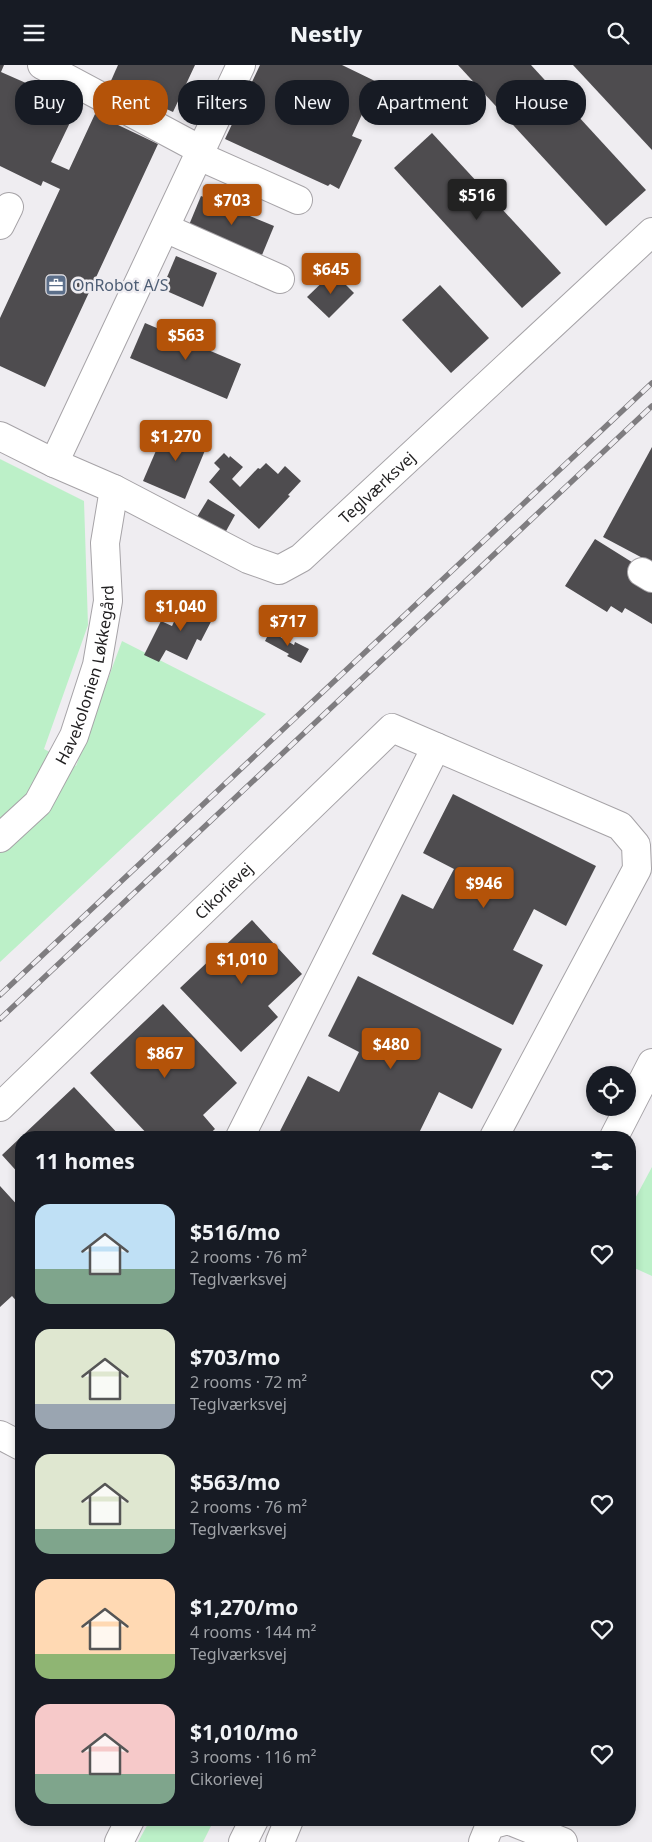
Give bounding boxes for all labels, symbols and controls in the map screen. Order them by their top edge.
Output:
text: Nestly [290,18,362,48]
icon: menu [20,19,48,47]
icon: search [604,19,632,47]
chip: Buy [15,80,83,125]
chip: Rent [93,80,168,125]
chip: Filters [178,80,265,125]
chip: New [275,80,349,125]
chip: Apartment [359,80,486,125]
chip: House [496,80,586,125]
pin: $516 [447,179,507,221]
pin: $703 [202,184,262,226]
text: $516 [459,184,495,206]
text: $703 [214,189,250,211]
pin: $645 [301,253,361,295]
text: $645 [313,258,349,280]
office icon: OnRobot A/S [44,273,68,297]
place label: OnRobot A/S [72,274,169,296]
pin: $563 [156,319,216,361]
text: $563 [168,324,204,346]
pin: $1,270 [135,419,217,462]
text: $1,270 [151,425,201,447]
street label: Teglværksvej [334,446,420,528]
street label: Havekolonien Løkkegård [50,585,119,768]
pin: $1,040 [140,589,222,632]
text: $1,040 [156,595,206,617]
pin: $717 [258,605,318,647]
text: $717 [270,610,306,632]
street label: Cikorievej [190,857,258,924]
pin: $946 [454,867,514,909]
text: $946 [466,872,502,894]
pin: $1,010 [201,943,283,985]
text: $1,010 [217,948,267,970]
pin: $480 [361,1027,421,1070]
text: $480 [373,1033,409,1055]
pin: $867 [135,1037,195,1079]
text: $867 [147,1042,183,1064]
map controls [586,1066,636,1116]
button: locate [586,1066,636,1116]
text: 11 homes [35,1147,135,1175]
icon: filters [588,1147,616,1175]
text: $516/mo [190,1218,280,1246]
icon: home [75,1224,135,1284]
icon: heart [588,1240,616,1268]
text: 2 rooms · 76 m² [190,1246,307,1268]
text: Teglværksvej [190,1268,287,1290]
text: $703/mo [190,1343,280,1371]
icon: home [75,1349,135,1409]
icon: heart [588,1365,616,1393]
text: 2 rooms · 72 m² [190,1371,307,1393]
text: Teglværksvej [190,1393,287,1415]
text: $563/mo [190,1468,280,1496]
icon: home [75,1474,135,1534]
icon: heart [588,1490,616,1518]
text: 2 rooms · 76 m² [190,1496,307,1518]
text: Teglværksvej [190,1518,287,1540]
text: $1,270/mo [190,1593,298,1621]
icon: home [75,1599,135,1659]
icon: heart [588,1615,616,1643]
text: 4 rooms · 144 m² [190,1621,316,1643]
text: Teglværksvej [190,1643,287,1665]
text: $1,010/mo [190,1718,298,1746]
icon: home [75,1724,135,1784]
icon: heart [588,1740,616,1768]
text: 3 rooms · 116 m² [190,1746,316,1768]
text: Cikorievej [190,1768,263,1790]

